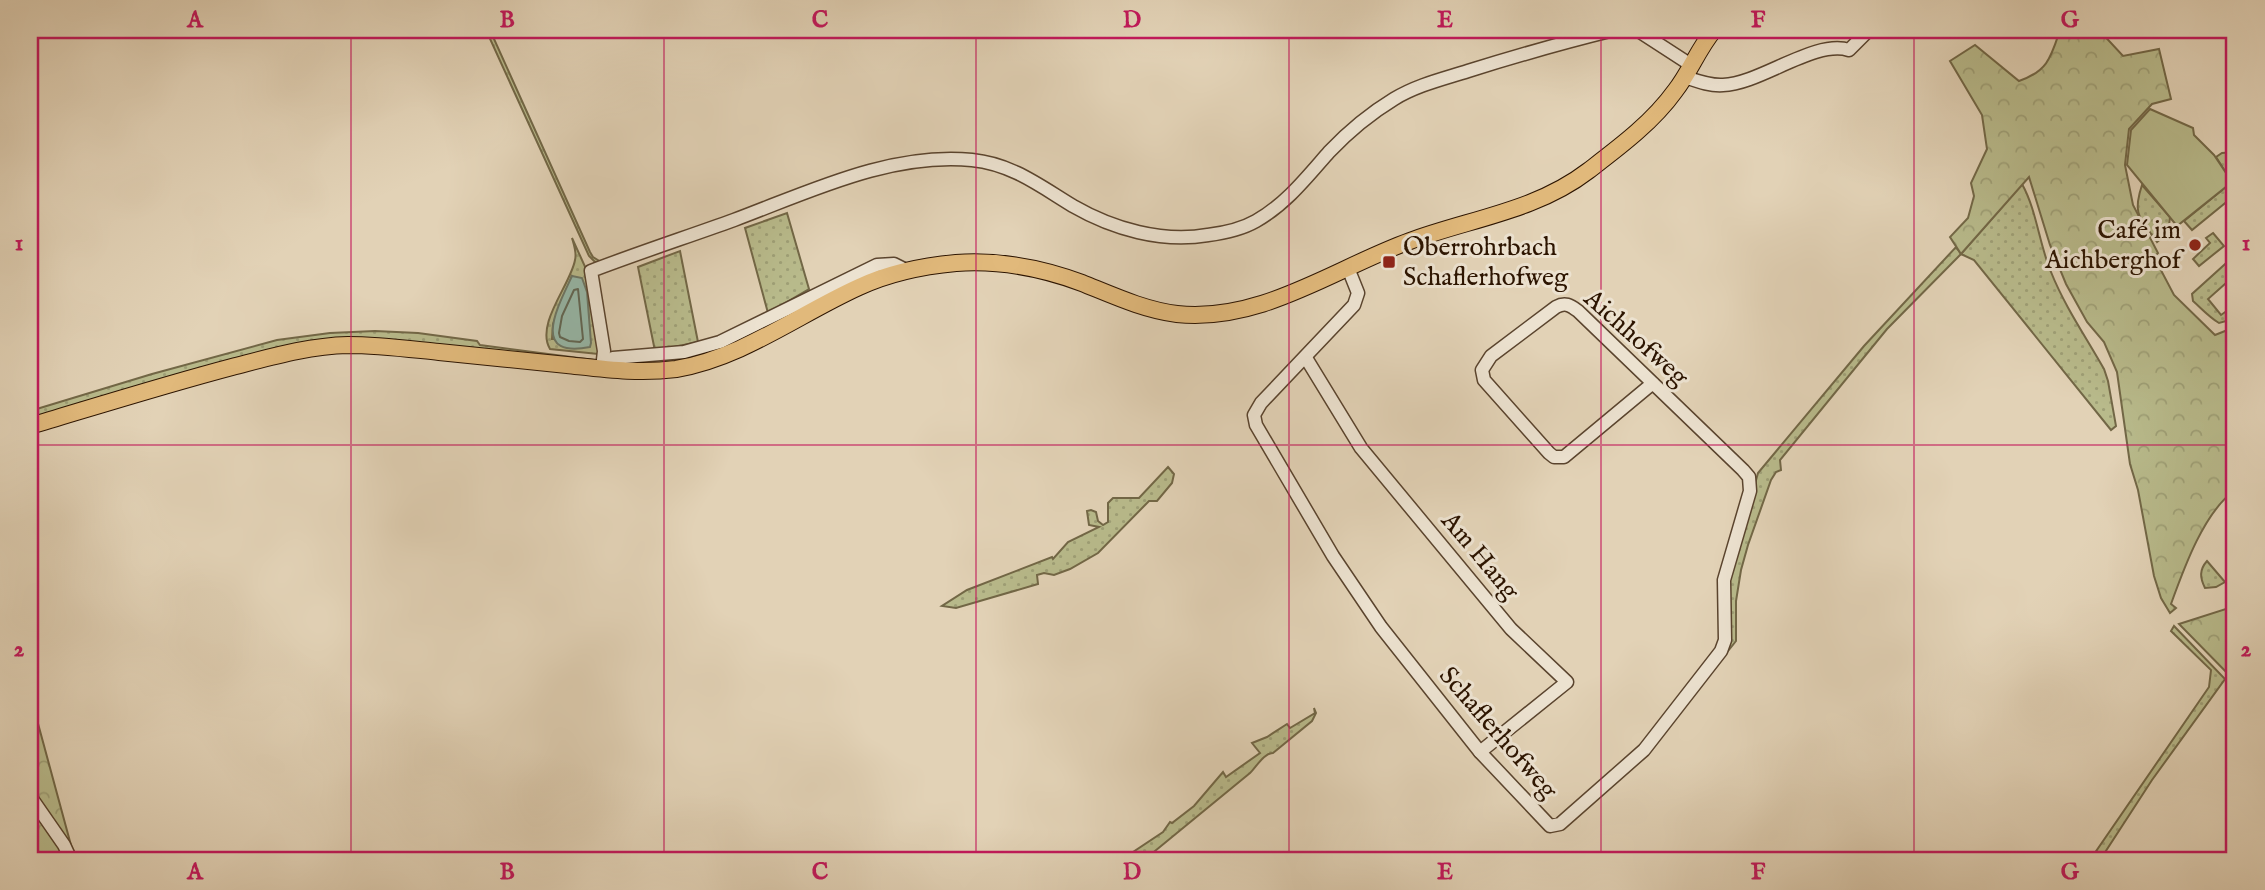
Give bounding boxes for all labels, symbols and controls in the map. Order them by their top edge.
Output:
text: A [186,6,204,35]
text: B [499,6,515,35]
text: C [812,6,829,35]
text: D [1123,6,1141,35]
text: E [1437,6,1453,35]
text: F [1751,6,1766,35]
text: G [2061,6,2080,35]
place label: Café im Aichberghof [2044,214,2186,277]
text: 1 [15,229,23,258]
text: 1 [2242,229,2250,258]
place label: Oberrohrbach Schaflerhofweg [1403,231,1569,294]
marker: Café im Aichberghof [2187,237,2203,253]
marker: Oberrohrbach Schaflerhofweg [1381,254,1397,270]
street label: Aichhofweg [1576,282,1696,394]
street label: Am Hang [1433,504,1527,607]
text: 2 [14,635,25,664]
text: 2 [2241,635,2252,664]
street label: Schaflerhofweg [1431,660,1565,807]
text: A [186,858,204,887]
text: B [499,858,515,887]
text: C [812,858,829,887]
text: D [1123,858,1141,887]
text: E [1437,858,1453,887]
text: F [1751,858,1766,887]
text: G [2061,858,2080,887]

